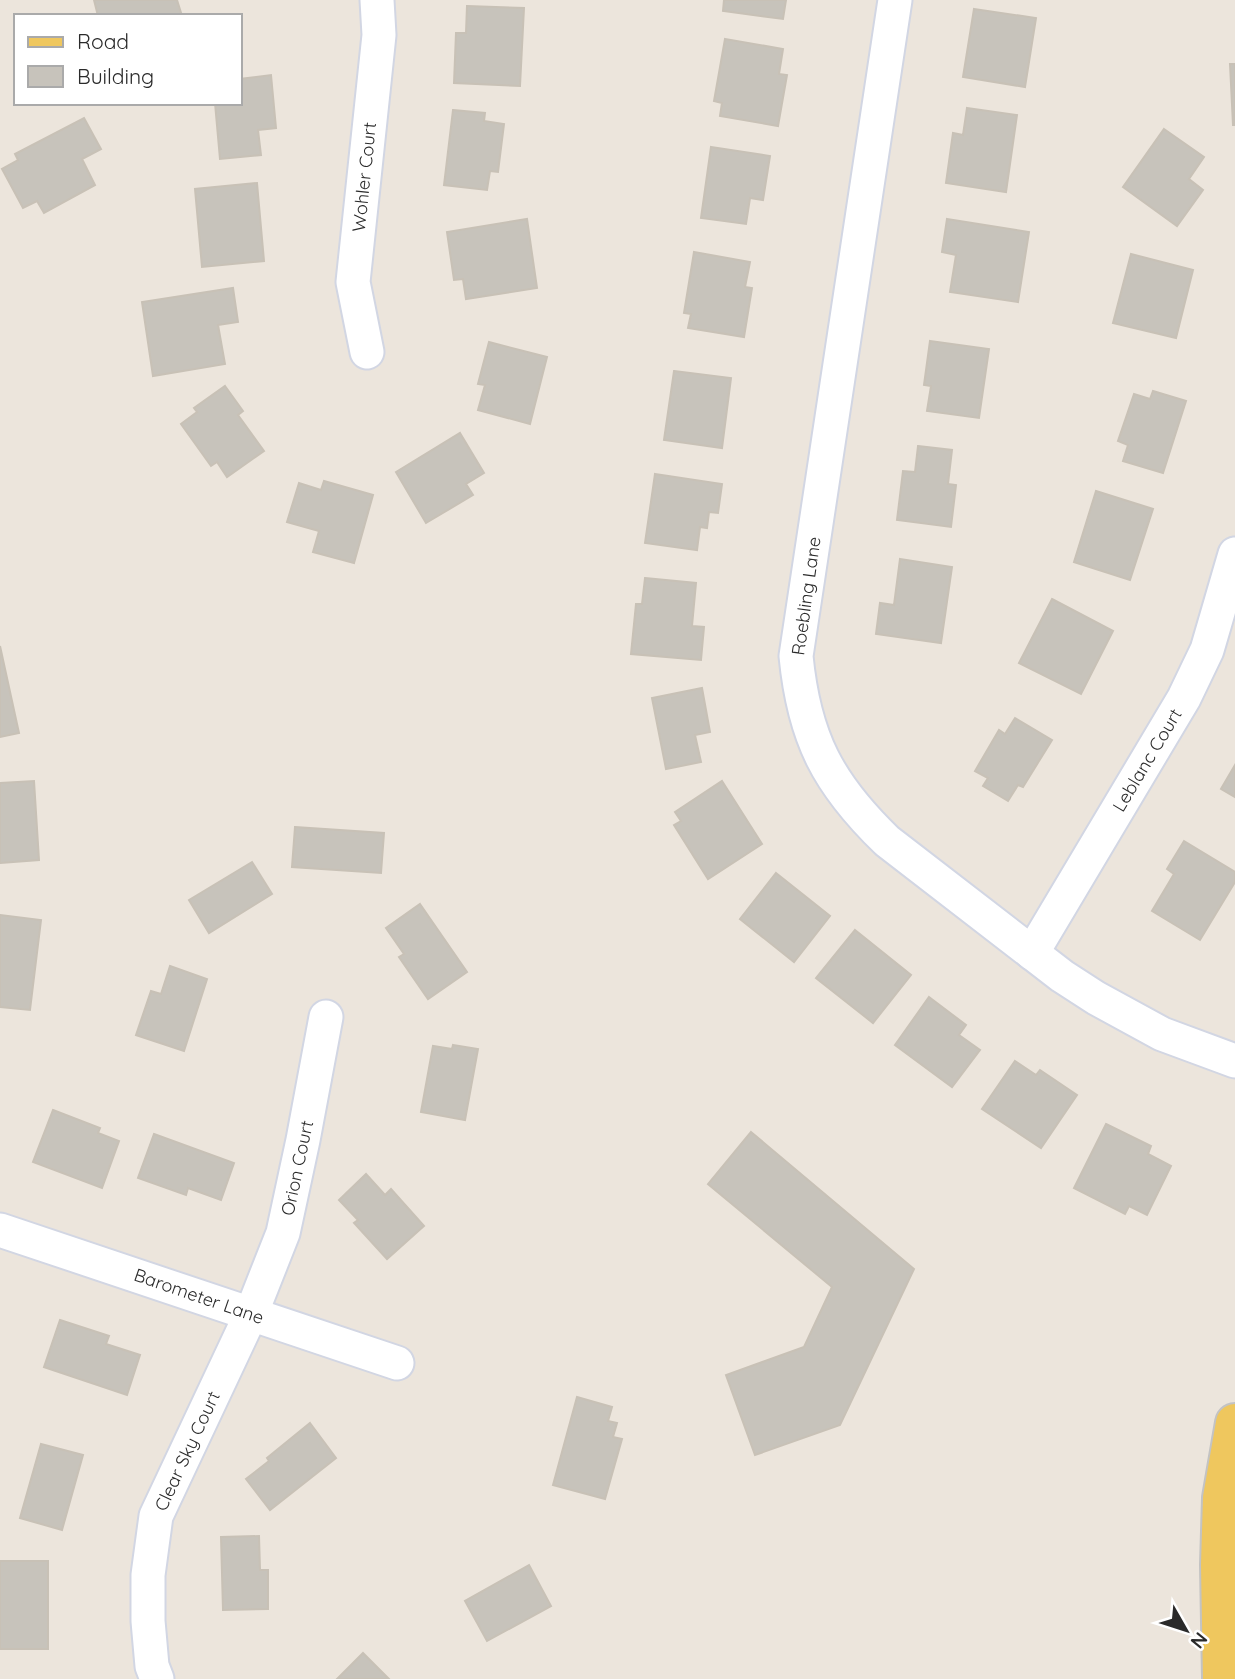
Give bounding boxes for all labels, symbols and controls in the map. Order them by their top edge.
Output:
legend [14,14,242,105]
text: Road [77,28,129,54]
text: Building [77,63,154,89]
street label: Wohler Court [347,121,381,233]
street label: Roebling Lane [786,535,826,657]
street label: Leblanc Court [1107,704,1187,816]
street label: Orion Court [276,1118,318,1218]
street label: Barometer Lane [131,1263,267,1329]
street label: Clear Sky Court [149,1387,225,1515]
north arrow [1151,1595,1221,1665]
text: N [1185,1628,1213,1654]

